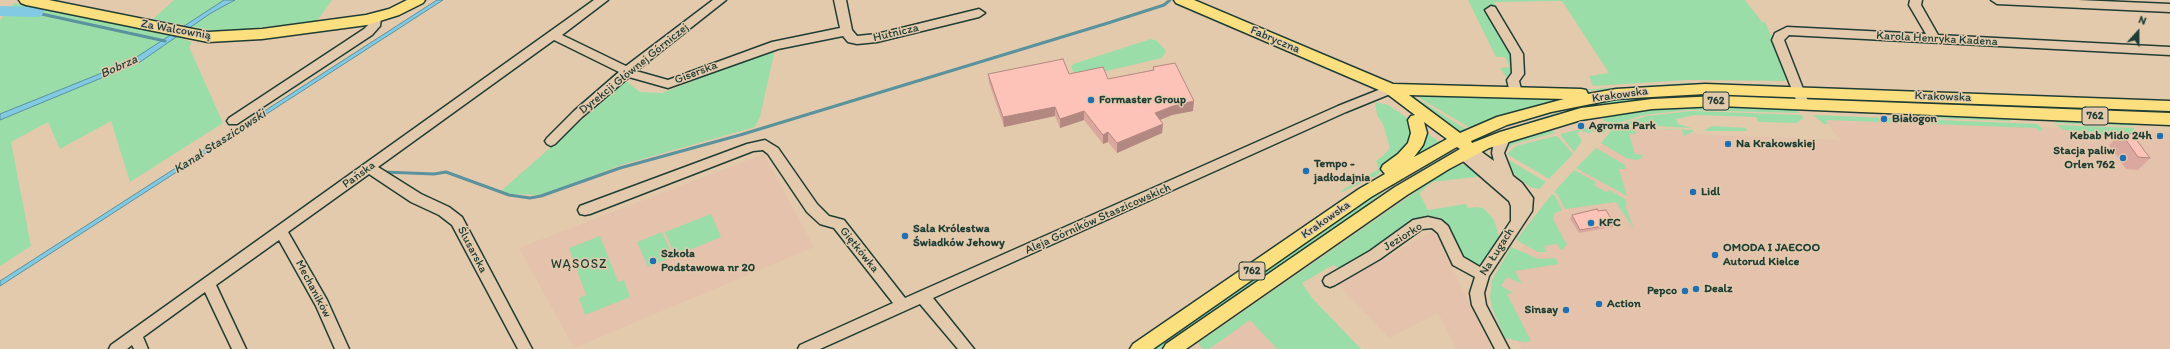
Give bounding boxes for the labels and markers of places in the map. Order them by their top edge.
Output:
place label: Formaster Group [1099,93,1186,107]
marker: Formaster Group [1086,95,1096,105]
place label: Białogon [1892,112,1937,126]
marker: Białogon [1879,114,1889,124]
place label: Agroma Park [1589,119,1656,133]
marker: Agroma Park [1576,121,1586,131]
place label: Kebab Mido 24h [2070,129,2152,143]
marker: Kebab Mido 24h [2155,131,2165,141]
place label: Na Krakowskiej [1736,137,1815,151]
marker: Na Krakowskiej [1723,139,1733,149]
place label: Stacja paliw Orlen 762 [2053,144,2115,172]
marker: Stacja paliw Orlen 762 [2118,153,2128,163]
place label: Tempo - jadłodajnia [1314,157,1370,185]
marker: Tempo - jadłodajnia [1301,166,1311,176]
place label: Lidl [1701,185,1720,199]
marker: Lidl [1688,187,1698,197]
place label: KFC [1599,216,1621,230]
marker: KFC [1586,218,1596,228]
place label: Sala Królestwa Świadków Jehowy [913,222,1005,250]
marker: Sala Królestwa Świadków Jehowy [900,231,910,241]
place label: OMODA I JAECOO Autorud Kielce [1723,241,1820,269]
place label: Szkoła Podstawowa nr 20 [661,247,755,275]
marker: OMODA I JAECOO Autorud Kielce [1710,250,1720,260]
marker: Szkoła Podstawowa nr 20 [648,256,658,266]
place label: Dealz [1704,282,1732,296]
place label: Pepco [1647,284,1677,298]
marker: Dealz [1691,284,1701,294]
marker: Pepco [1680,286,1690,296]
place label: Action [1607,297,1641,311]
marker: Action [1594,299,1604,309]
place label: Sinsay [1524,303,1558,317]
marker: Sinsay [1561,305,1571,315]

